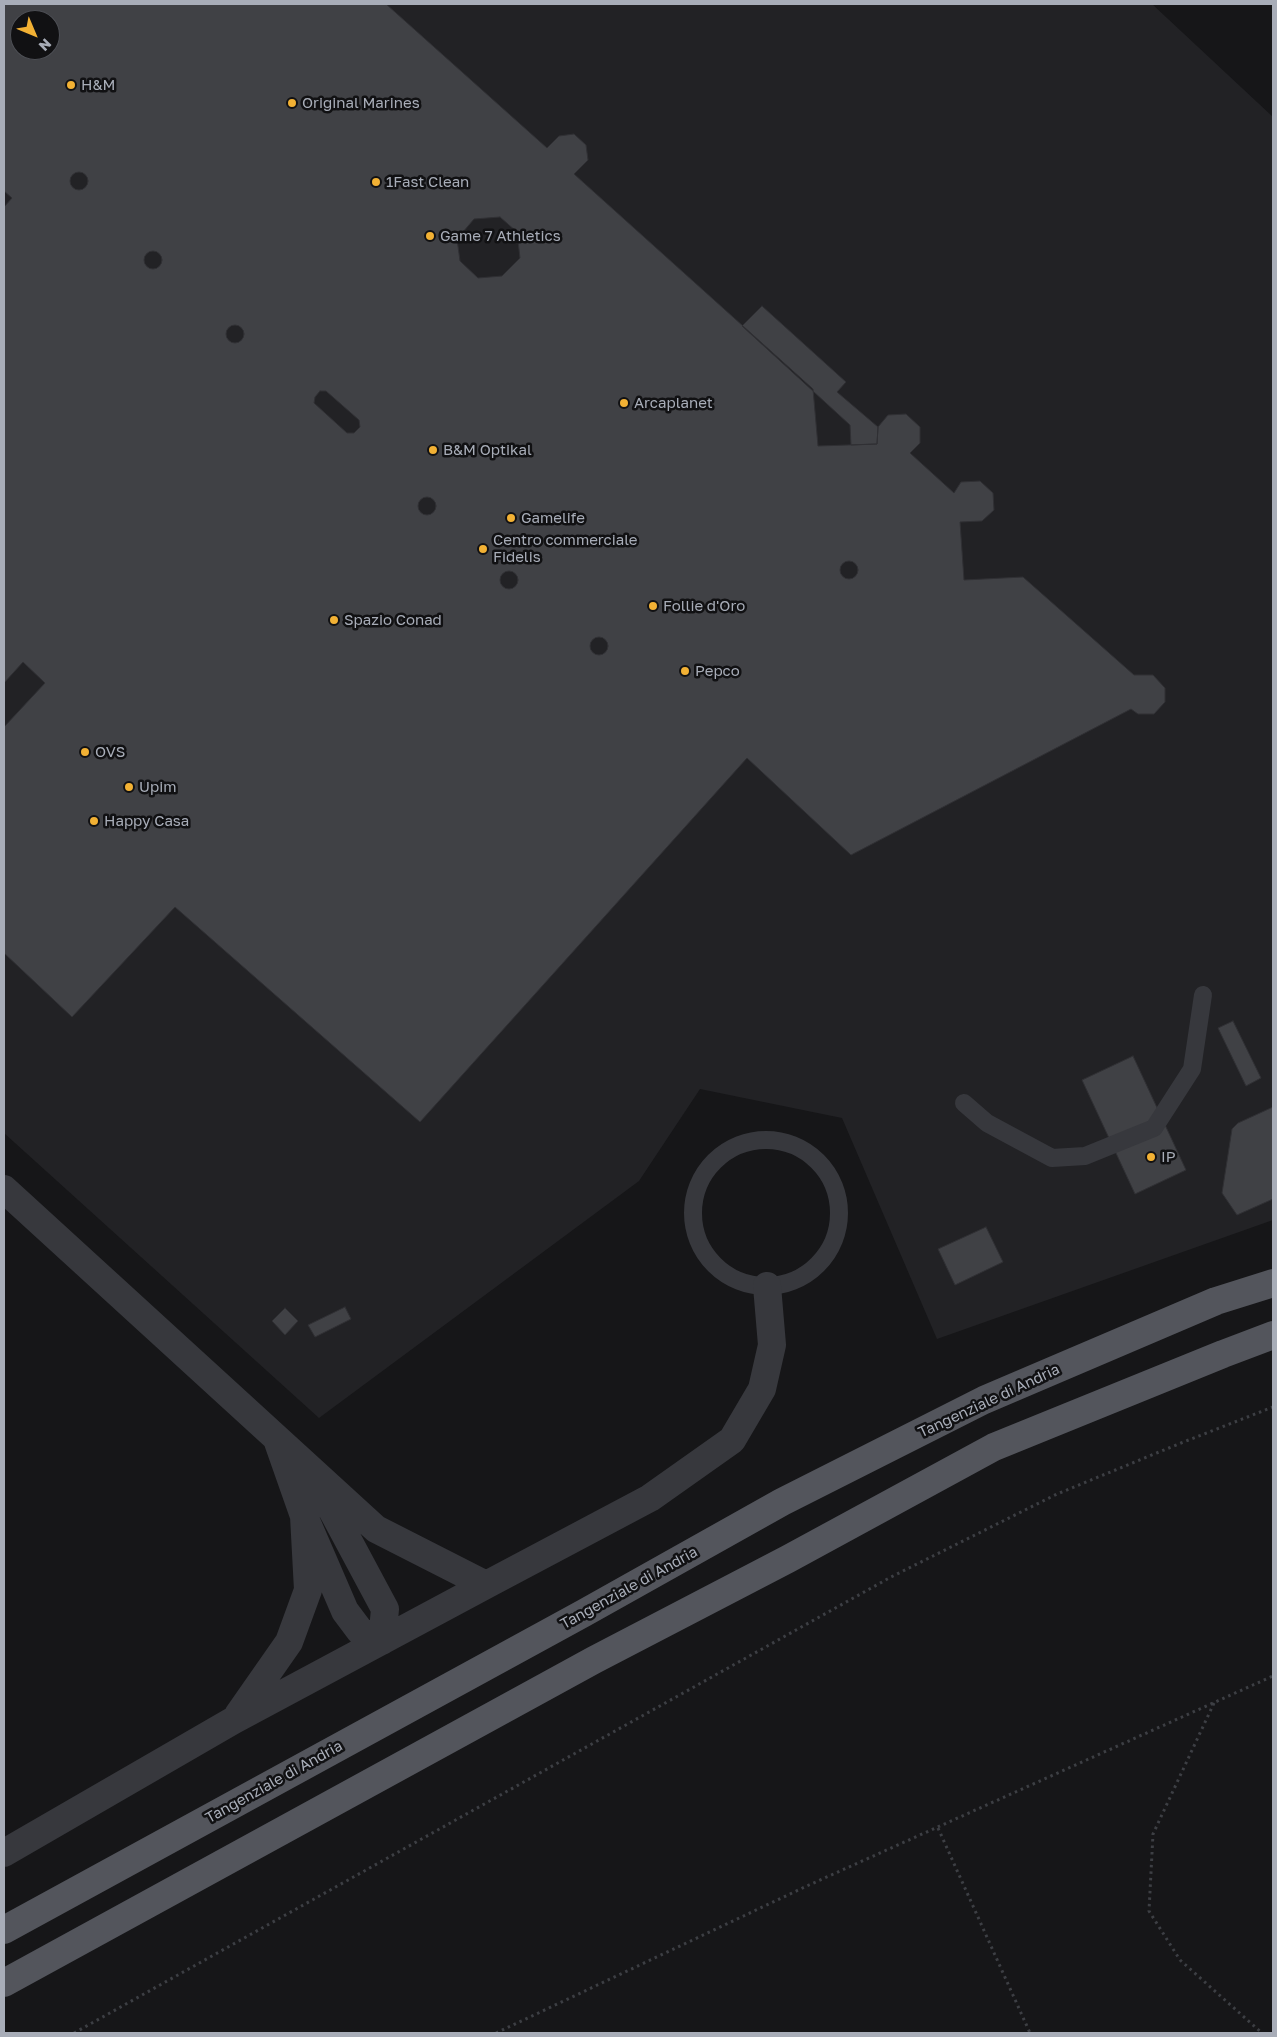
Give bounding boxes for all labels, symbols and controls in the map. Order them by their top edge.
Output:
north arrow [10,10,60,60]
text: N [35,35,55,55]
place label: H&M [81,76,115,94]
marker: H&M [65,79,77,91]
place label: Original Marines [302,94,420,112]
marker: Original Marines [286,97,298,109]
place label: 1Fast Clean [386,173,469,191]
marker: 1Fast Clean [370,176,382,188]
place label: Game 7 Athletics [440,227,561,245]
marker: Game 7 Athletics [424,230,436,242]
place label: Arcaplanet [634,394,713,412]
marker: Arcaplanet [618,397,630,409]
place label: B&M Optikal [443,441,532,459]
marker: B&M Optikal [427,444,439,456]
place label: Gamelife [521,509,585,527]
marker: Gamelife [505,512,517,524]
place label: Centro commerciale Fidelis [493,531,638,566]
marker: Centro commerciale Fidelis [477,543,489,555]
place label: Follie d'Oro [663,597,745,615]
marker: Follie d'Oro [647,600,659,612]
place label: Spazio Conad [344,611,442,629]
marker: Spazio Conad [328,614,340,626]
place label: Pepco [695,662,740,680]
marker: Pepco [679,665,691,677]
place label: OVS [95,743,125,761]
marker: OVS [79,746,91,758]
place label: Upim [139,778,176,796]
marker: Upim [123,781,135,793]
place label: Happy Casa [104,812,189,830]
marker: Happy Casa [88,815,100,827]
place label: IP [1161,1148,1176,1166]
marker: IP [1145,1151,1157,1163]
street label: Tangenziale di Andria [915,1360,1063,1442]
street label: Tangenziale di Andria [557,1543,701,1633]
street label: Tangenziale di Andria [202,1737,346,1827]

